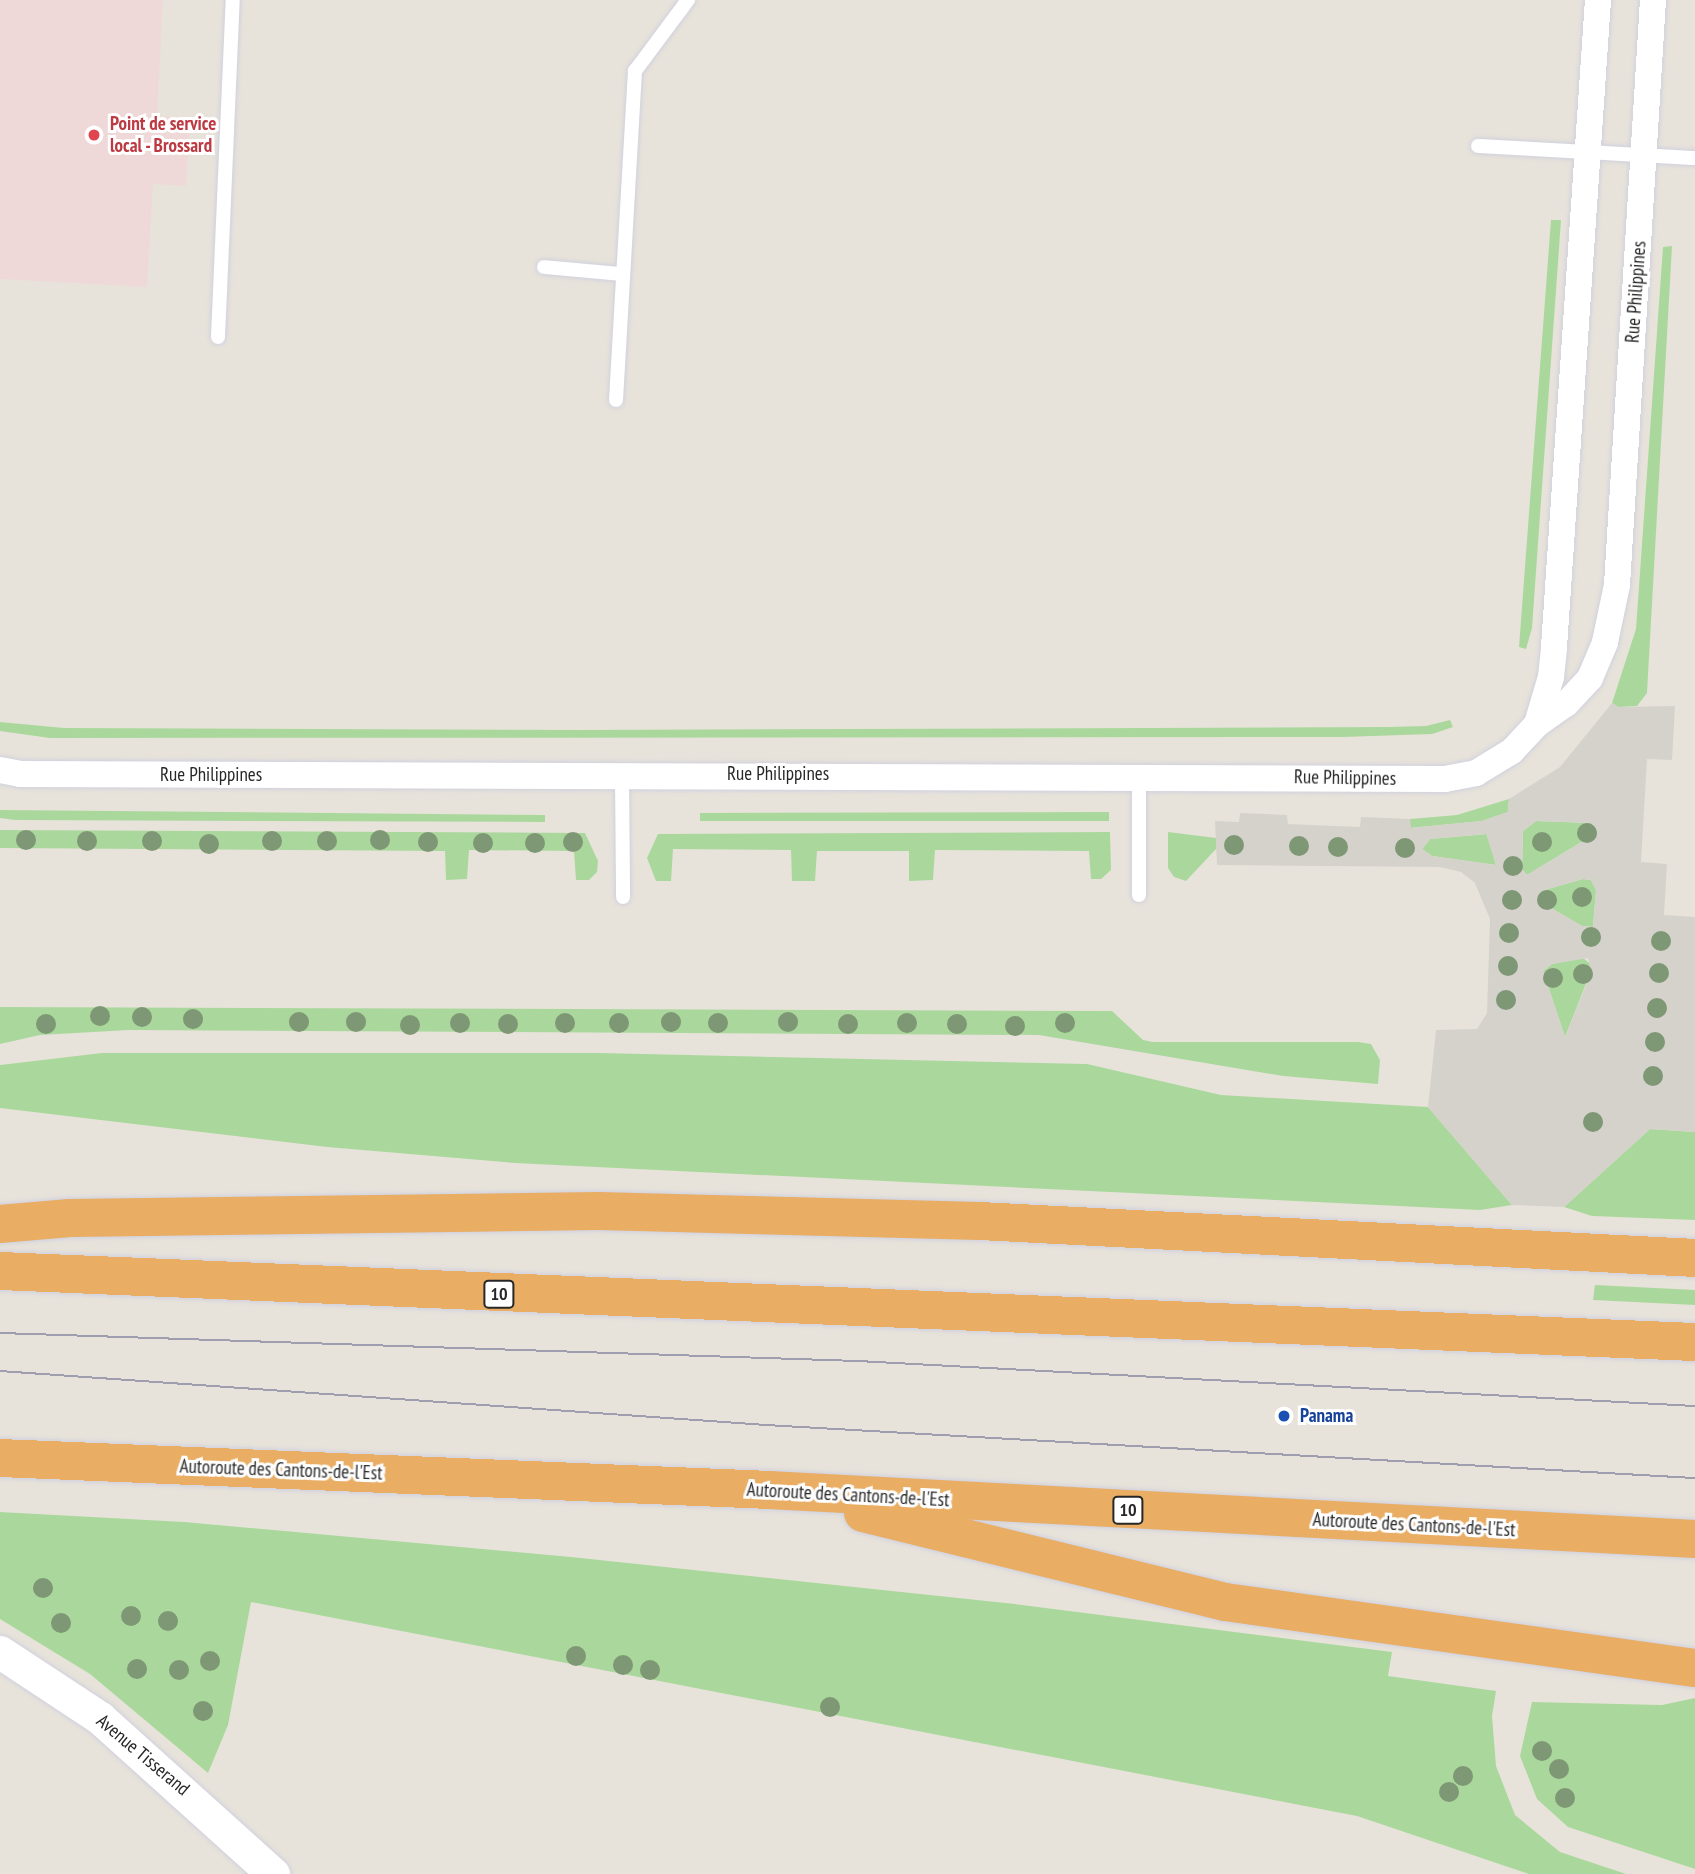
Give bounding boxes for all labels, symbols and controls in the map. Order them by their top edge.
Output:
place label: Point de service local - Brossard [110,113,216,157]
marker: Point de service local - Brossard [84,125,104,145]
street label: Rue Philippines [1621,240,1651,344]
street label: Rue Philippines [727,763,829,785]
street label: Rue Philippines [160,764,262,786]
street label: Rue Philippines [1294,766,1396,790]
road number: 10 [483,1280,515,1308]
place label: Panama [1300,1405,1353,1427]
marker: Panama [1274,1406,1294,1426]
street label: Autoroute des Cantons-de-l'Est [179,1455,383,1485]
street label: Autoroute des Cantons-de-l'Est [746,1478,950,1512]
road number: 10 [1112,1496,1144,1525]
street label: Autoroute des Cantons-de-l'Est [1312,1508,1516,1542]
street label: Avenue Tisserand [92,1709,194,1801]

